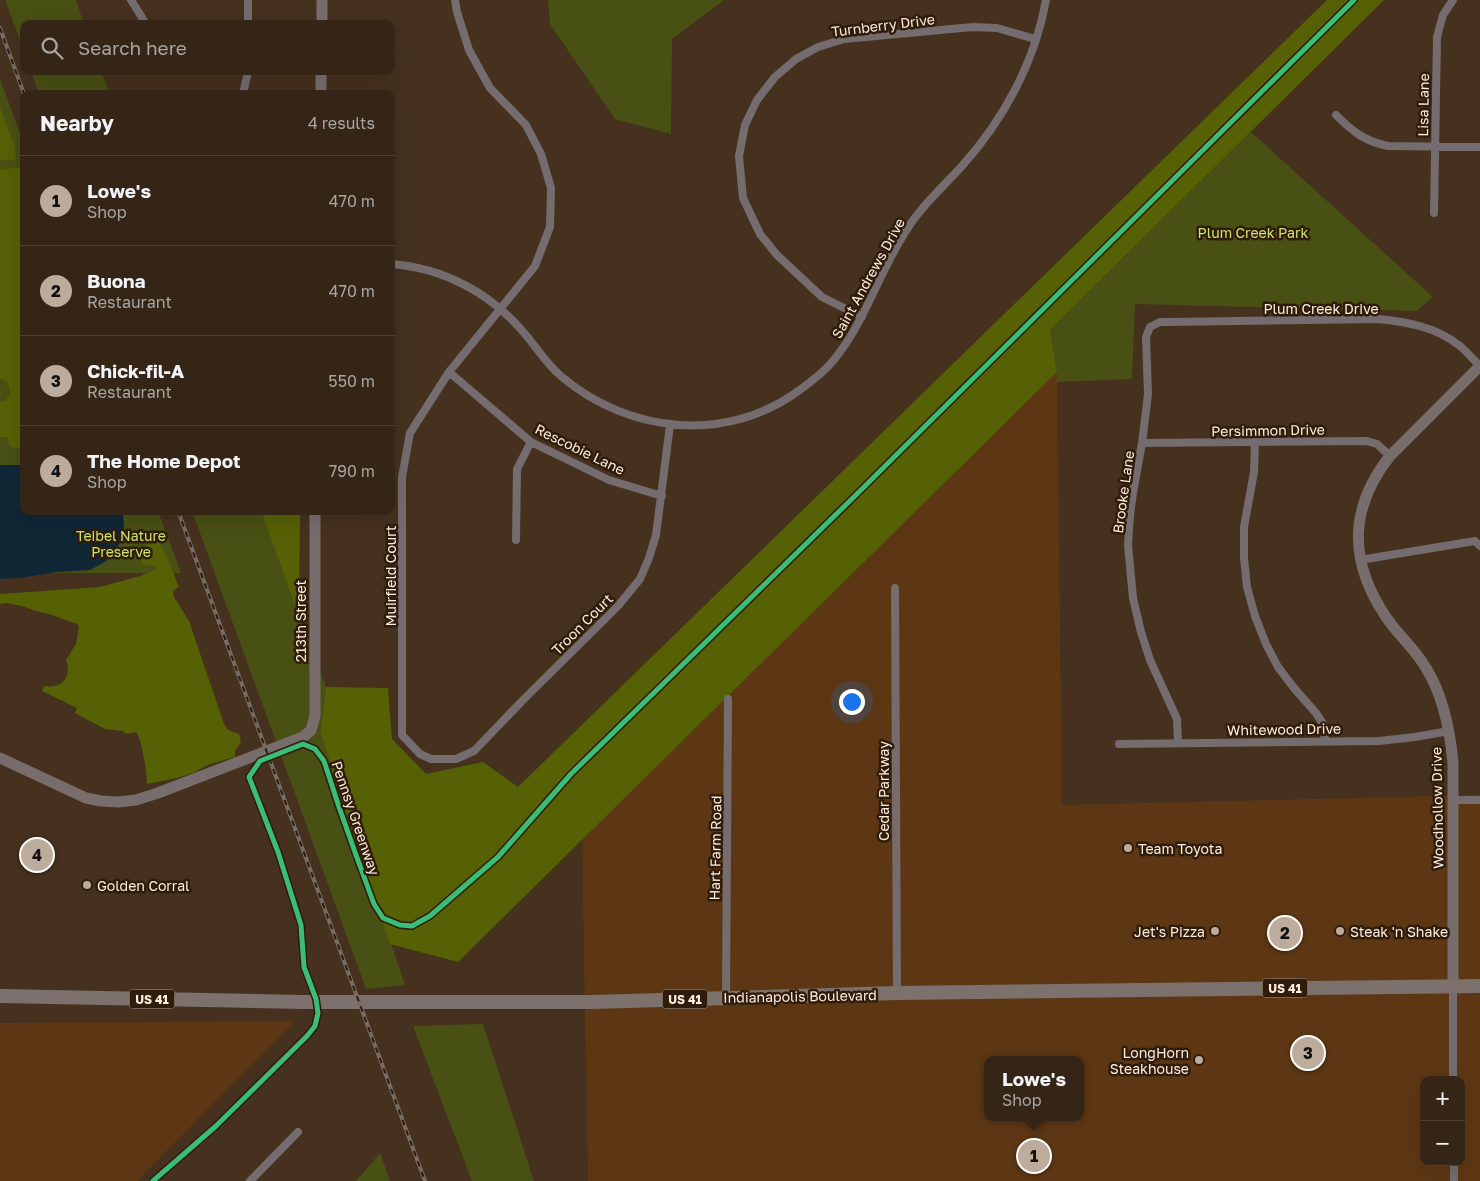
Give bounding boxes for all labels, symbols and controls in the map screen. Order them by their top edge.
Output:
street label: Turnberry Drive [830,10,936,40]
search box [20,20,395,75]
icon: search [38,34,66,62]
text: Search here [78,36,187,59]
street label: Lisa Lane [1414,73,1432,137]
text: Nearby [40,110,114,136]
text: 4 results [308,113,375,133]
text: Lowe's [87,179,151,202]
text: 1 [52,191,60,211]
text: 470 m [329,191,375,211]
text: Shop [87,202,127,222]
street label: Saint Andrews Drive [828,215,908,341]
park label: Plum Creek Park [1198,224,1308,241]
text: Buona [87,269,146,292]
text: 2 [51,281,61,301]
text: 470 m [329,281,375,301]
text: Restaurant [87,292,172,312]
street label: Plum Creek Drive [1263,300,1379,317]
text: Chick-fil-A [87,359,184,382]
text: 3 [51,371,61,391]
text: 550 m [328,371,375,391]
text: Restaurant [87,382,172,402]
street label: Rescobie Lane [532,420,628,478]
street label: Persimmon Drive [1211,421,1325,439]
text: The Home Depot [87,449,241,472]
street label: Brooke Lane [1109,449,1137,535]
text: 4 [51,461,61,481]
text: 790 m [329,461,375,481]
text: Shop [87,472,127,492]
street label: Muirfield Court [382,525,399,627]
park label: Teibel Nature Preserve [76,527,166,560]
street label: 213th Street [292,580,309,662]
street label: Troon Court [548,590,616,658]
your location [839,689,865,715]
street label: Whitewood Drive [1227,720,1341,738]
street label: Cedar Parkway [875,741,892,841]
street label: Woodhollow Drive [1427,747,1447,869]
street label: Pennsy Greenway [329,759,384,877]
street label: Hart Farm Road [706,795,724,901]
pin: 4 [21,836,53,874]
place label: Team Toyota [1138,840,1222,857]
marker: Team Toyota [1122,842,1134,854]
place label: Golden Corral [97,877,190,894]
marker: Golden Corral [81,879,93,891]
pin: 2 [1269,914,1301,952]
place label: Jet's Pizza [1134,923,1205,940]
place label: Steak 'n Shake [1350,923,1448,940]
marker: Jet's Pizza [1209,925,1221,937]
marker: Steak 'n Shake [1334,925,1346,937]
road number: US 41 [1262,978,1308,998]
street label: Indianapolis Boulevard [723,986,877,1006]
road number: US 41 [130,990,174,1009]
road number: US 41 [662,990,708,1009]
pin: 3 [1292,1034,1324,1072]
place label: LongHorn Steakhouse [1110,1044,1189,1077]
marker: LongHorn Steakhouse [1193,1054,1205,1066]
popup [984,1056,1084,1121]
text: Lowe's [1002,1067,1066,1090]
map controls [1420,1076,1465,1166]
button: + [1420,1076,1465,1121]
text: Shop [1002,1090,1042,1110]
button: − [1420,1121,1465,1166]
pin: 1 [1018,1137,1050,1175]

